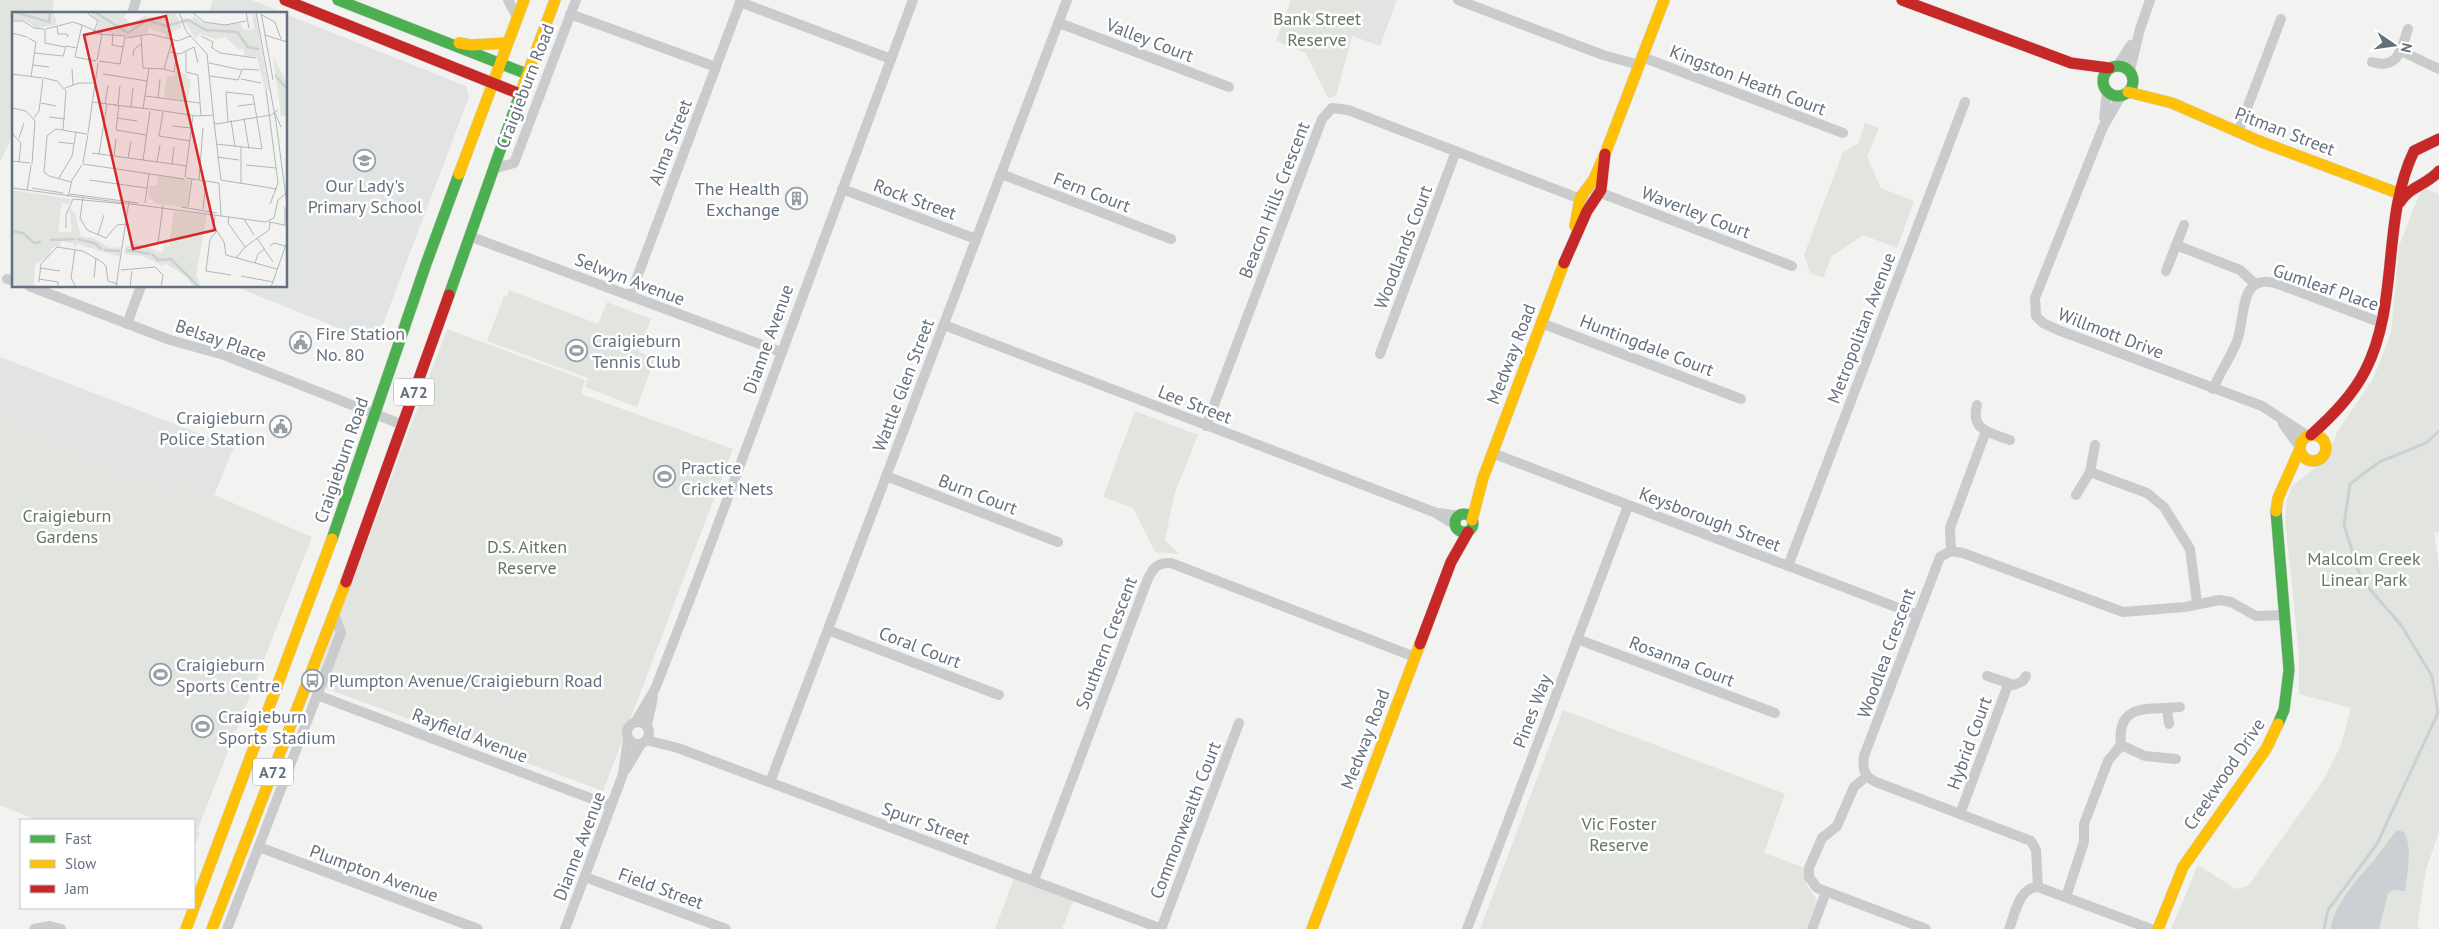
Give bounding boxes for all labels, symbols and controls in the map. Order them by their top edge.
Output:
park label: Bank Street Reserve [1273,7,1361,51]
inset map [12,12,288,288]
street label: Valley Court [1102,12,1197,67]
street label: Craigieburn Road [491,20,559,152]
north arrow [2369,20,2419,70]
street label: Kingston Heath Court [1666,40,1830,120]
text: N [2397,41,2416,54]
street label: Alma Street [643,96,697,188]
street label: Pitman Street [2232,101,2338,161]
street label: Beacon Hills Crescent [1234,118,1314,282]
school or university icon: Our Lady's Primary School [353,148,377,172]
street label: Fern Court [1050,167,1134,217]
street label: Rock Street [870,173,960,225]
place label: Our Lady's Primary School [308,174,423,218]
place label: The Health Exchange [695,177,780,221]
street label: Waverley Court [1638,181,1754,243]
street label: Woodlands Court [1369,182,1437,312]
building icon: The Health Exchange [784,186,808,210]
street label: Selwyn Avenue [572,247,688,311]
street label: Metropolitan Avenue [1822,249,1900,407]
street label: Gumleaf Place [2270,258,2382,316]
street label: Dianne Avenue [738,281,798,397]
street label: Medway Road [1481,300,1541,408]
street label: Willmott Drive [2055,302,2167,364]
street label: Huntingdale Court [1577,309,1717,381]
street label: Belsay Place [172,314,270,366]
street label: Wattle Glen Street [867,315,939,455]
place label: Fire Station No. 80 [316,322,405,366]
place label: Craigieburn Tennis Club [592,329,681,373]
public building icon: Fire Station No. 80 [288,331,312,355]
sports icon: Craigieburn Tennis Club [564,338,588,362]
road number: A72 [394,378,434,406]
street label: Lee Street [1155,379,1235,429]
street label: Craigieburn Road [309,394,373,526]
place label: Craigieburn Police Station [159,406,265,450]
public building icon: Craigieburn Police Station [269,415,293,439]
place label: Practice Cricket Nets [681,456,773,500]
sports icon: Practice Cricket Nets [653,465,677,489]
street label: Burn Court [935,468,1021,520]
street label: Keysborough Street [1636,481,1784,557]
park label: Craigieburn Gardens [23,504,111,548]
park label: D.S. Aitken Reserve [487,535,567,579]
park label: Malcolm Creek Linear Park [2307,547,2421,591]
street label: Southern Crescent [1070,573,1142,713]
street label: Woodlea Crescent [1852,585,1920,721]
street label: Coral Court [876,621,964,673]
street label: Rosanna Court [1626,630,1738,692]
place label: Craigieburn Sports Centre [176,653,280,697]
sports icon: Craigieburn Sports Centre [148,662,172,686]
bus stop icon: Plumpton Avenue/Craigieburn Road [301,668,325,692]
place label: Plumpton Avenue/Craigieburn Road [329,669,602,692]
street label: Pines Way [1507,670,1557,751]
street label: Medway Road [1335,685,1395,793]
street label: Hybrid Court [1942,693,1996,793]
street label: Rayfield Avenue [409,702,531,768]
place label: Craigieburn Sports Stadium [218,705,336,749]
sports icon: Craigieburn Sports Stadium [190,714,214,738]
street label: Creekwood Drive [2178,714,2270,834]
street label: Commonwealth Court [1144,738,1226,902]
road number: A72 [253,759,293,786]
street label: Dianne Avenue [548,788,610,904]
street label: Spurr Street [879,796,973,850]
park label: Vic Foster Reserve [1580,812,1657,856]
legend [20,819,195,909]
text: Fast [65,829,92,848]
street label: Plumpton Avenue [307,839,441,907]
text: Slow [65,854,96,873]
street label: Field Street [615,862,707,914]
text: Jam [64,879,89,898]

